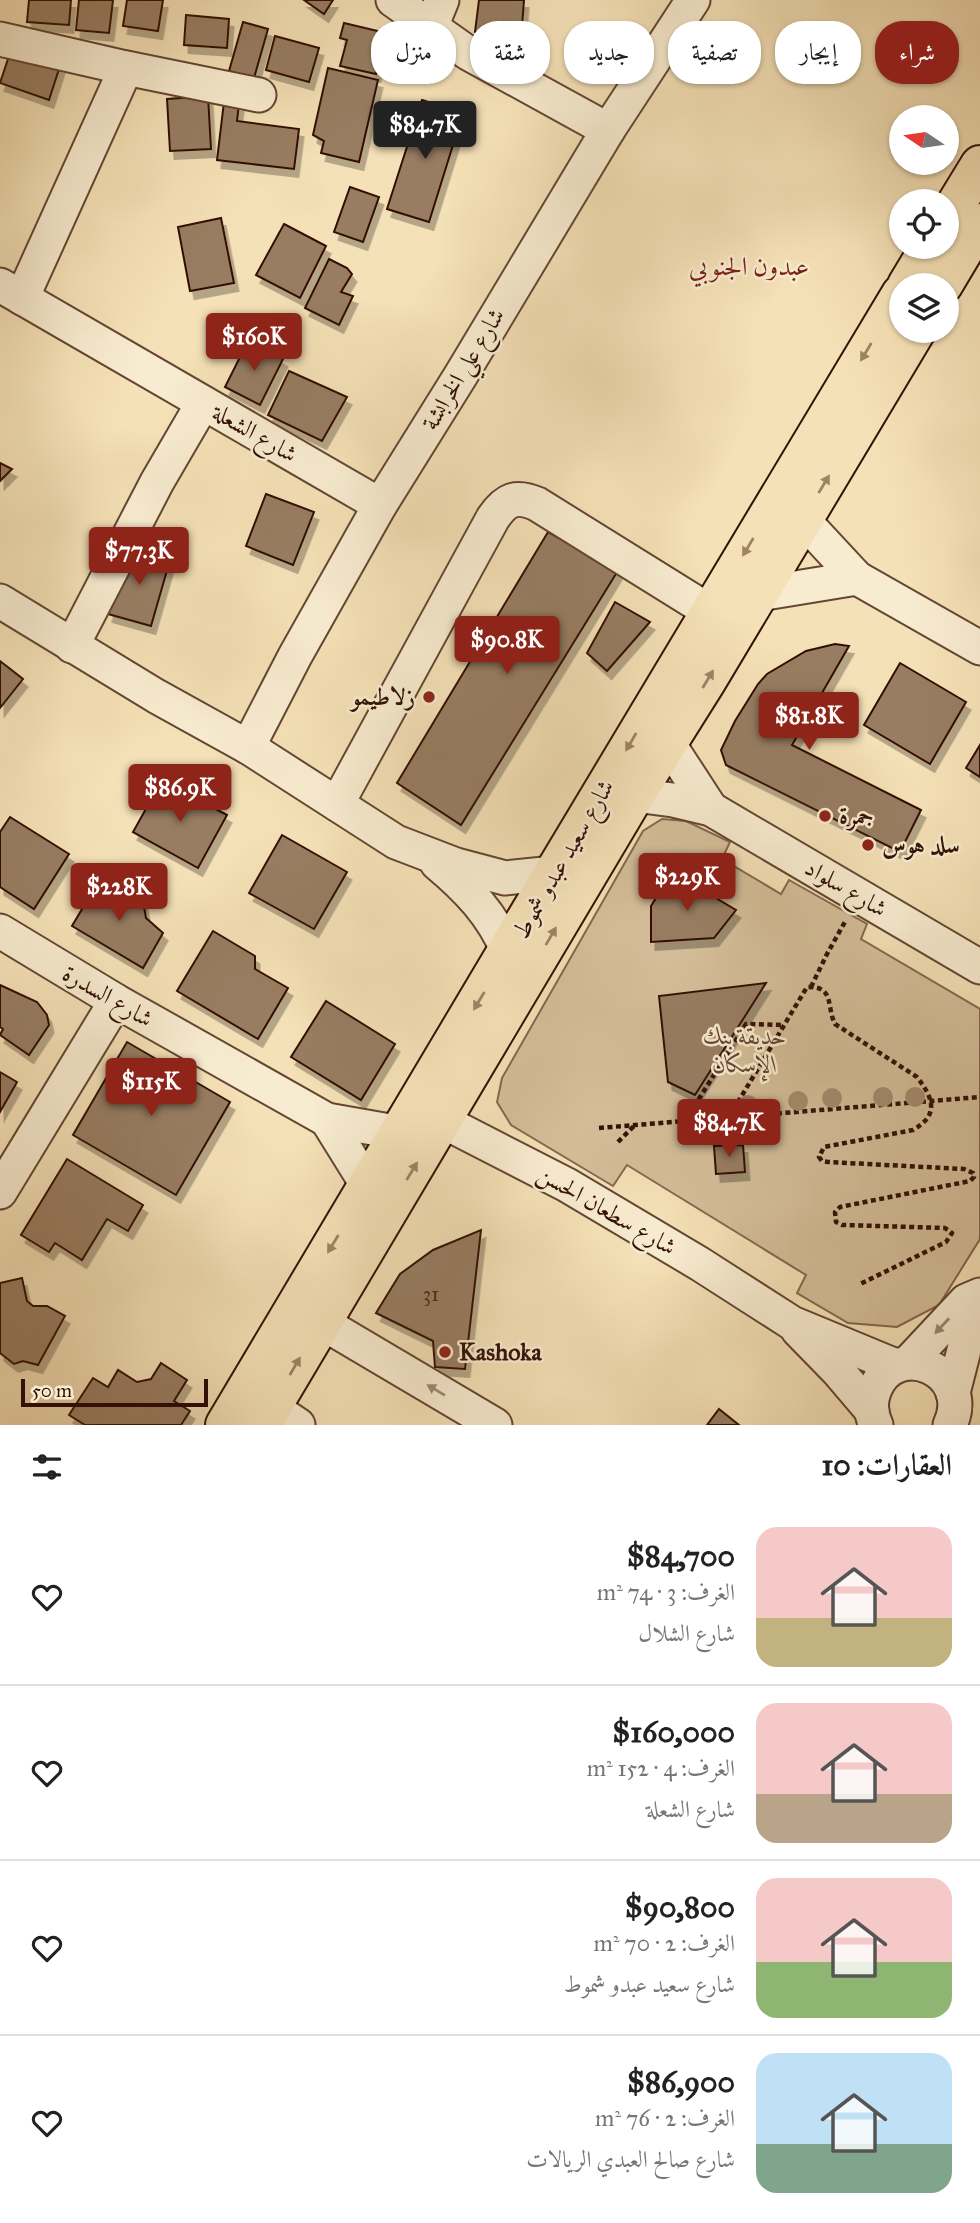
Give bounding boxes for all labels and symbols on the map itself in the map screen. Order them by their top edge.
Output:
pin: $84.7K [368,102,482,161]
north arrow [889,105,959,175]
district label: عبدون الجنوبي [689,250,809,288]
street label: شارع علي الخرابشة [415,302,518,440]
pin: $160K [205,314,303,373]
one-way arrow [859,343,872,362]
street label: شارع الشعلة [204,396,303,474]
one-way arrow [818,474,831,493]
pin: $77.3K [82,528,196,587]
one-way arrow [742,537,754,556]
pin: $90.8K [450,616,564,676]
one-way arrow [701,669,714,688]
place label: زلاطيمو [348,682,415,712]
marker: زلاطيمو [421,689,437,705]
pin: $81.8K [752,692,866,752]
one-way arrow [625,732,637,752]
pin: $86.9K [123,764,237,824]
street label: شارع سعيد عبدو شموط [505,774,625,947]
place label: جمرة [839,801,874,831]
marker: جمرة [817,808,833,824]
place label: سلد هوس [882,830,960,860]
marker: سلد هوس [860,837,876,853]
street label: شارع سلواد [797,852,893,928]
pin: $229K [638,853,736,913]
pin: $228K [70,864,168,923]
one-way arrow [545,927,558,946]
street label: شارع السدرة [55,958,159,1038]
one-way arrow [472,992,485,1011]
park label: حديقة بنك الإسكان [703,1021,787,1082]
pin: $115K [102,1058,200,1118]
pin: $84.7K [672,1100,786,1159]
street label: شارع سطعان الحسن [530,1158,682,1266]
one-way arrow [406,1162,419,1181]
one-way arrow [327,1235,340,1254]
house number: 31 [423,1281,439,1307]
one-way arrow [935,1317,951,1334]
place label: Kashoka [459,1337,542,1367]
marker: Kashoka [437,1344,453,1360]
one-way arrow [289,1357,301,1376]
scale bar [21,1376,208,1408]
one-way arrow [426,1384,446,1396]

